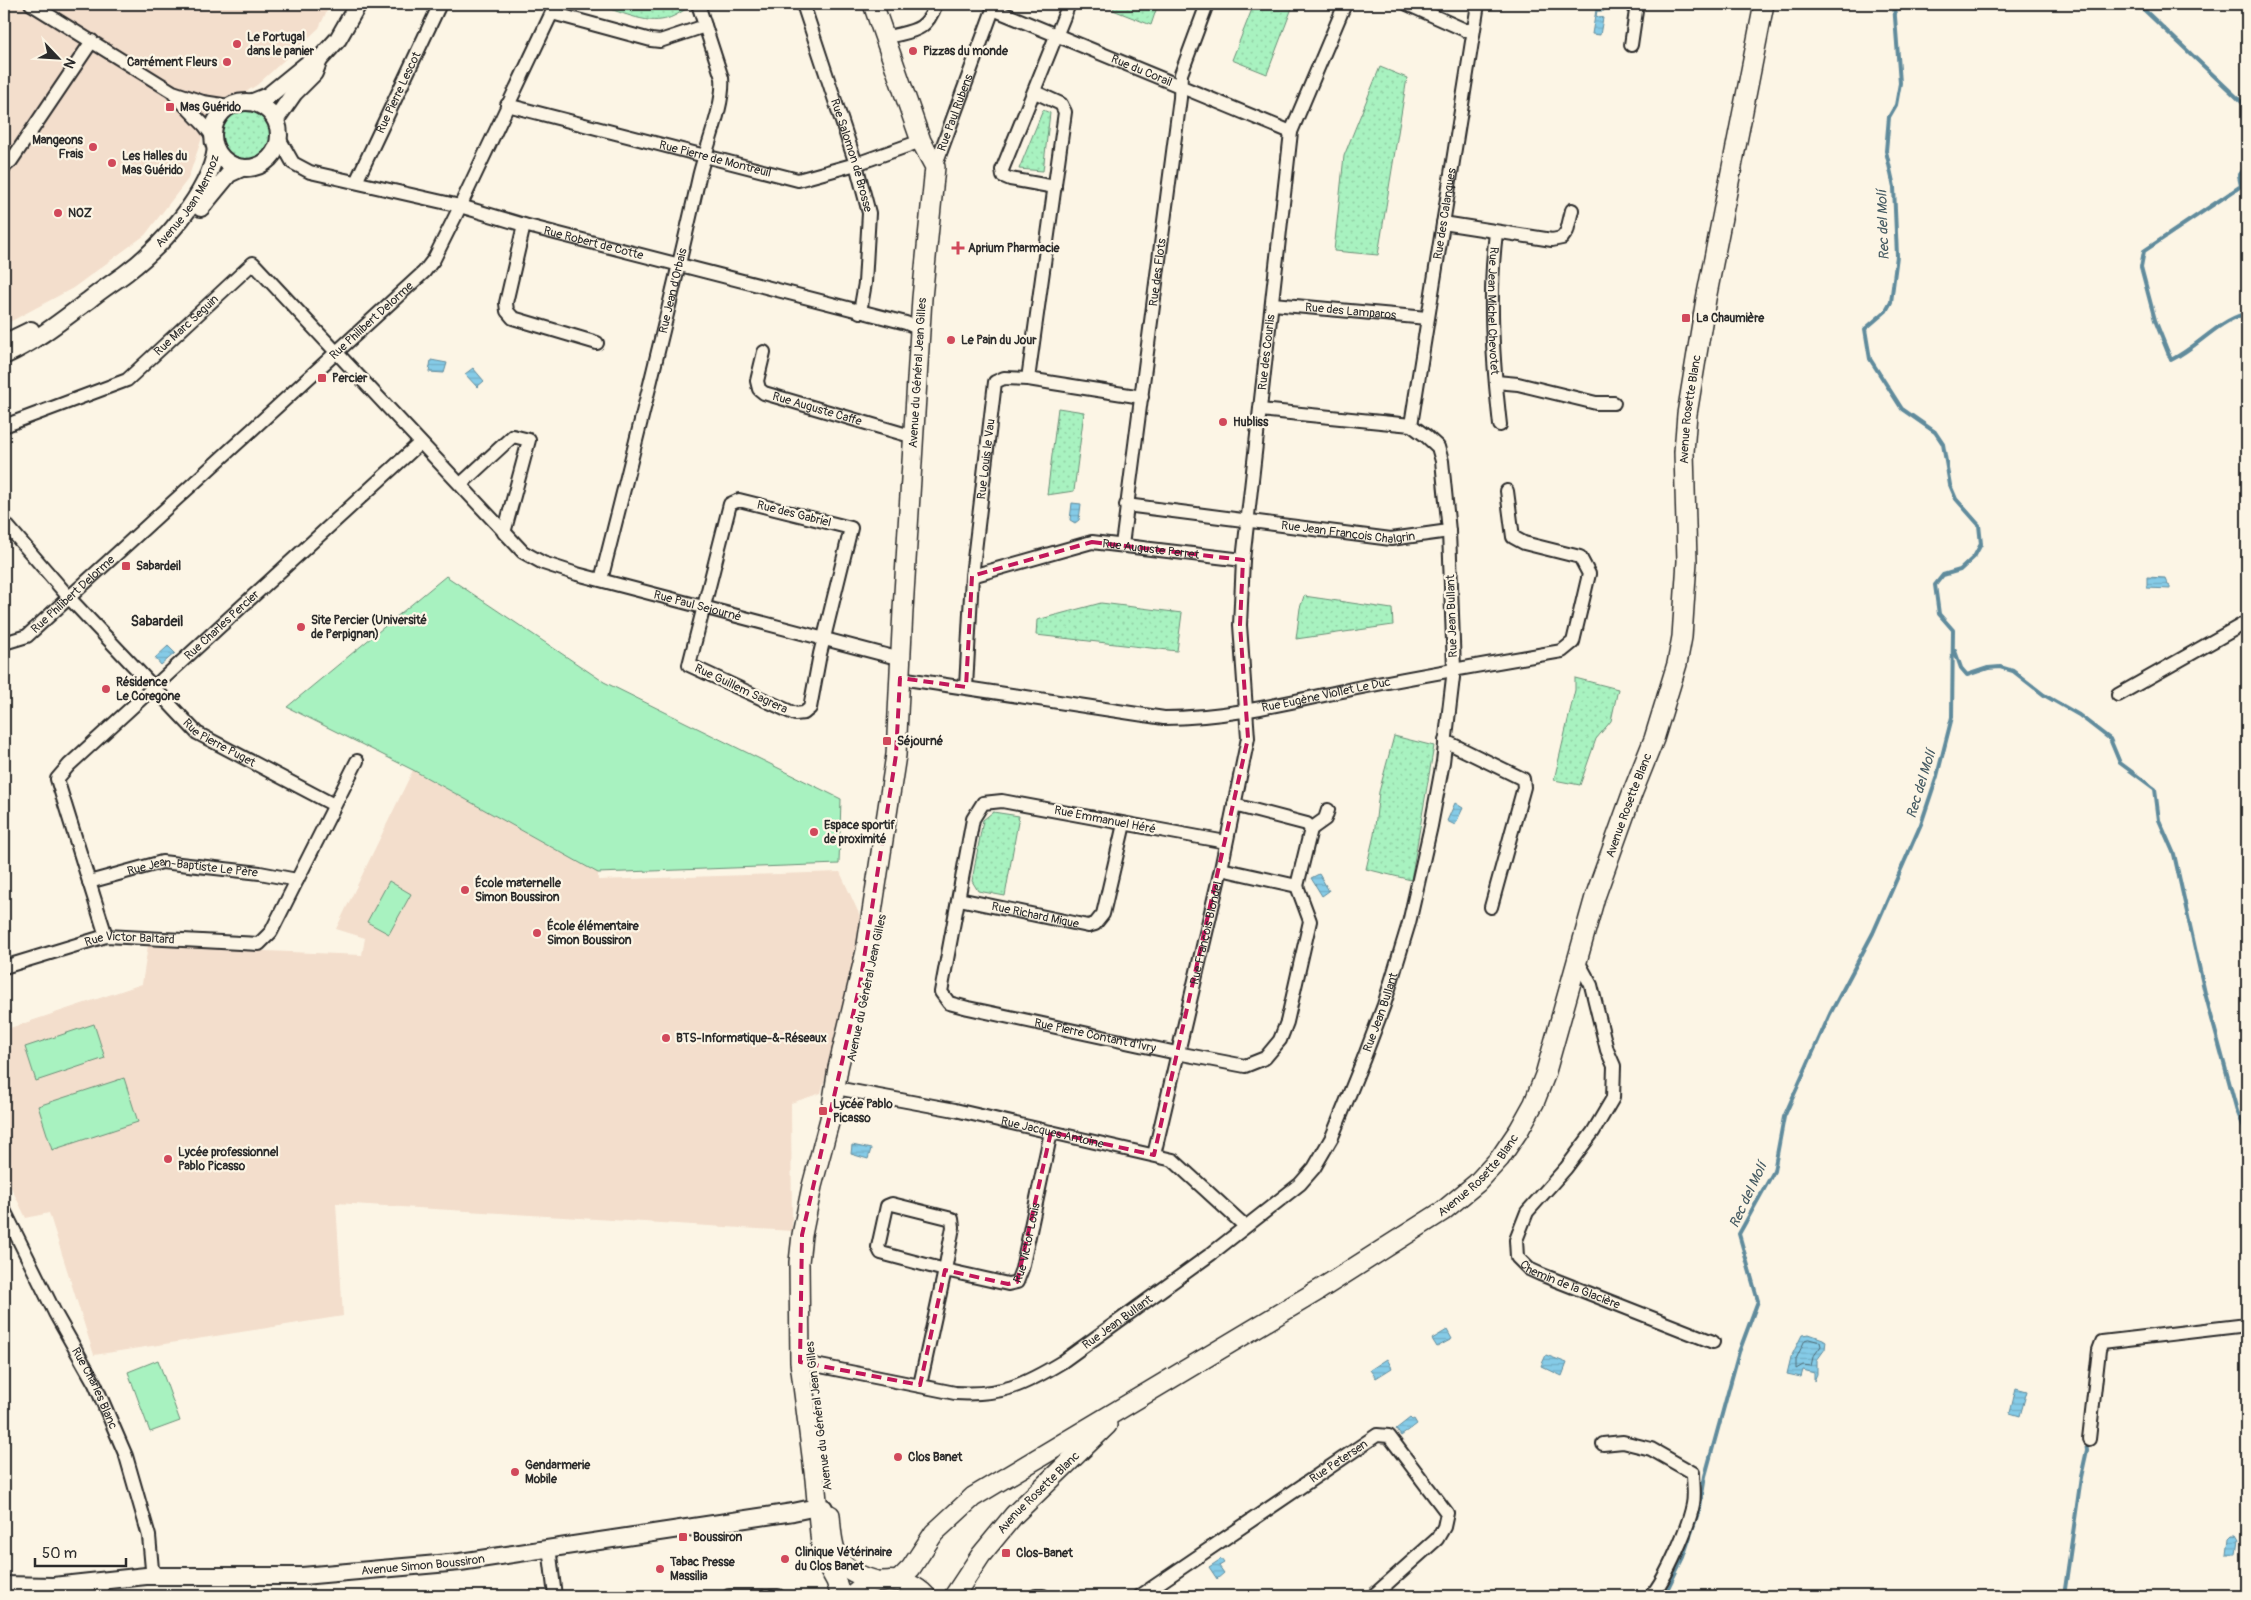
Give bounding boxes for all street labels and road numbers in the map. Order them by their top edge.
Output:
street label: Rue Pierre Lescot [373,49,424,136]
street label: Rue du Corail [1109,51,1175,90]
street label: Rue Paul Rubens [934,71,976,153]
street label: Rue Salomon de Brosse [827,97,876,214]
street label: Rue Pierre de Montreuil [658,137,773,180]
street label: Avenue Jean Mermoz [152,153,222,250]
street label: Rue des Calanques [1430,166,1459,260]
street label: Rue Robert de Cotte [542,223,645,263]
street label: Rue des Flots [1146,237,1169,307]
street label: Rue Jean d'Orbais [655,246,690,335]
street label: Rue Jean Michel Chevotet [1484,246,1503,376]
street label: Rue Philibert Delorme [326,278,416,363]
street label: Rue Marc Seguin [151,291,222,359]
street label: Avenue du Général Jean Gilles [905,297,930,448]
street label: Rue des Lamparos [1304,299,1398,323]
street label: Rue des Courlis [1255,313,1278,391]
street label: Avenue Rosette Blanc [1676,354,1704,464]
street label: Rue Auguste Caffe [771,388,864,429]
street label: Rue Louis le Vau [974,418,998,500]
street label: Rue des Gabriel [755,498,833,531]
street label: Rue Jean François Chalgrin [1280,517,1416,547]
street label: Rue Auguste Perret [1102,536,1200,562]
street label: Rue Philibert Delorme [28,552,118,636]
street label: Rue Jean Bullant [1443,574,1461,658]
street label: Rue Charles Percier [181,586,263,663]
street label: Rue Paul Sejourné [652,587,743,624]
street label: Rue Guillem Sagrera [692,661,790,717]
street label: Rue Eugène Viollet Le Duc [1260,674,1392,715]
street label: Rue Pierre Puget [180,715,258,770]
street label: Avenue Rosette Blanc [1602,751,1655,859]
street label: Rue Emmanuel Héré [1053,803,1157,837]
street label: Rue Jean-Baptiste Le Père [125,854,259,880]
street label: Rue François Blondel [1187,880,1225,986]
street label: Rue Richard Mique [990,899,1080,931]
street label: Avenue du Général Jean Gilles [844,912,890,1063]
street label: Rue Victor Baltard [83,928,175,950]
street label: Rue Jean Bullant [1359,971,1401,1054]
street label: Rue Pierre Contant d'Ivry [1033,1015,1158,1056]
street label: Rue Jacques Antoine [1000,1113,1105,1151]
street label: Avenue Rosette Blanc [1435,1131,1522,1220]
street label: Rue Victor Louis [1010,1201,1043,1285]
street label: Chemin de la Glacière [1517,1257,1622,1312]
street label: Rue Jean Bullant [1079,1291,1155,1352]
street label: Avenue du Général Jean Gilles [802,1340,836,1491]
street label: Rue Charles Blanc [68,1345,121,1431]
street label: Rue Petersen [1307,1436,1371,1486]
street label: Avenue Rosette Blanc [994,1448,1083,1537]
street label: Avenue Simon Boussiron [360,1551,486,1578]

